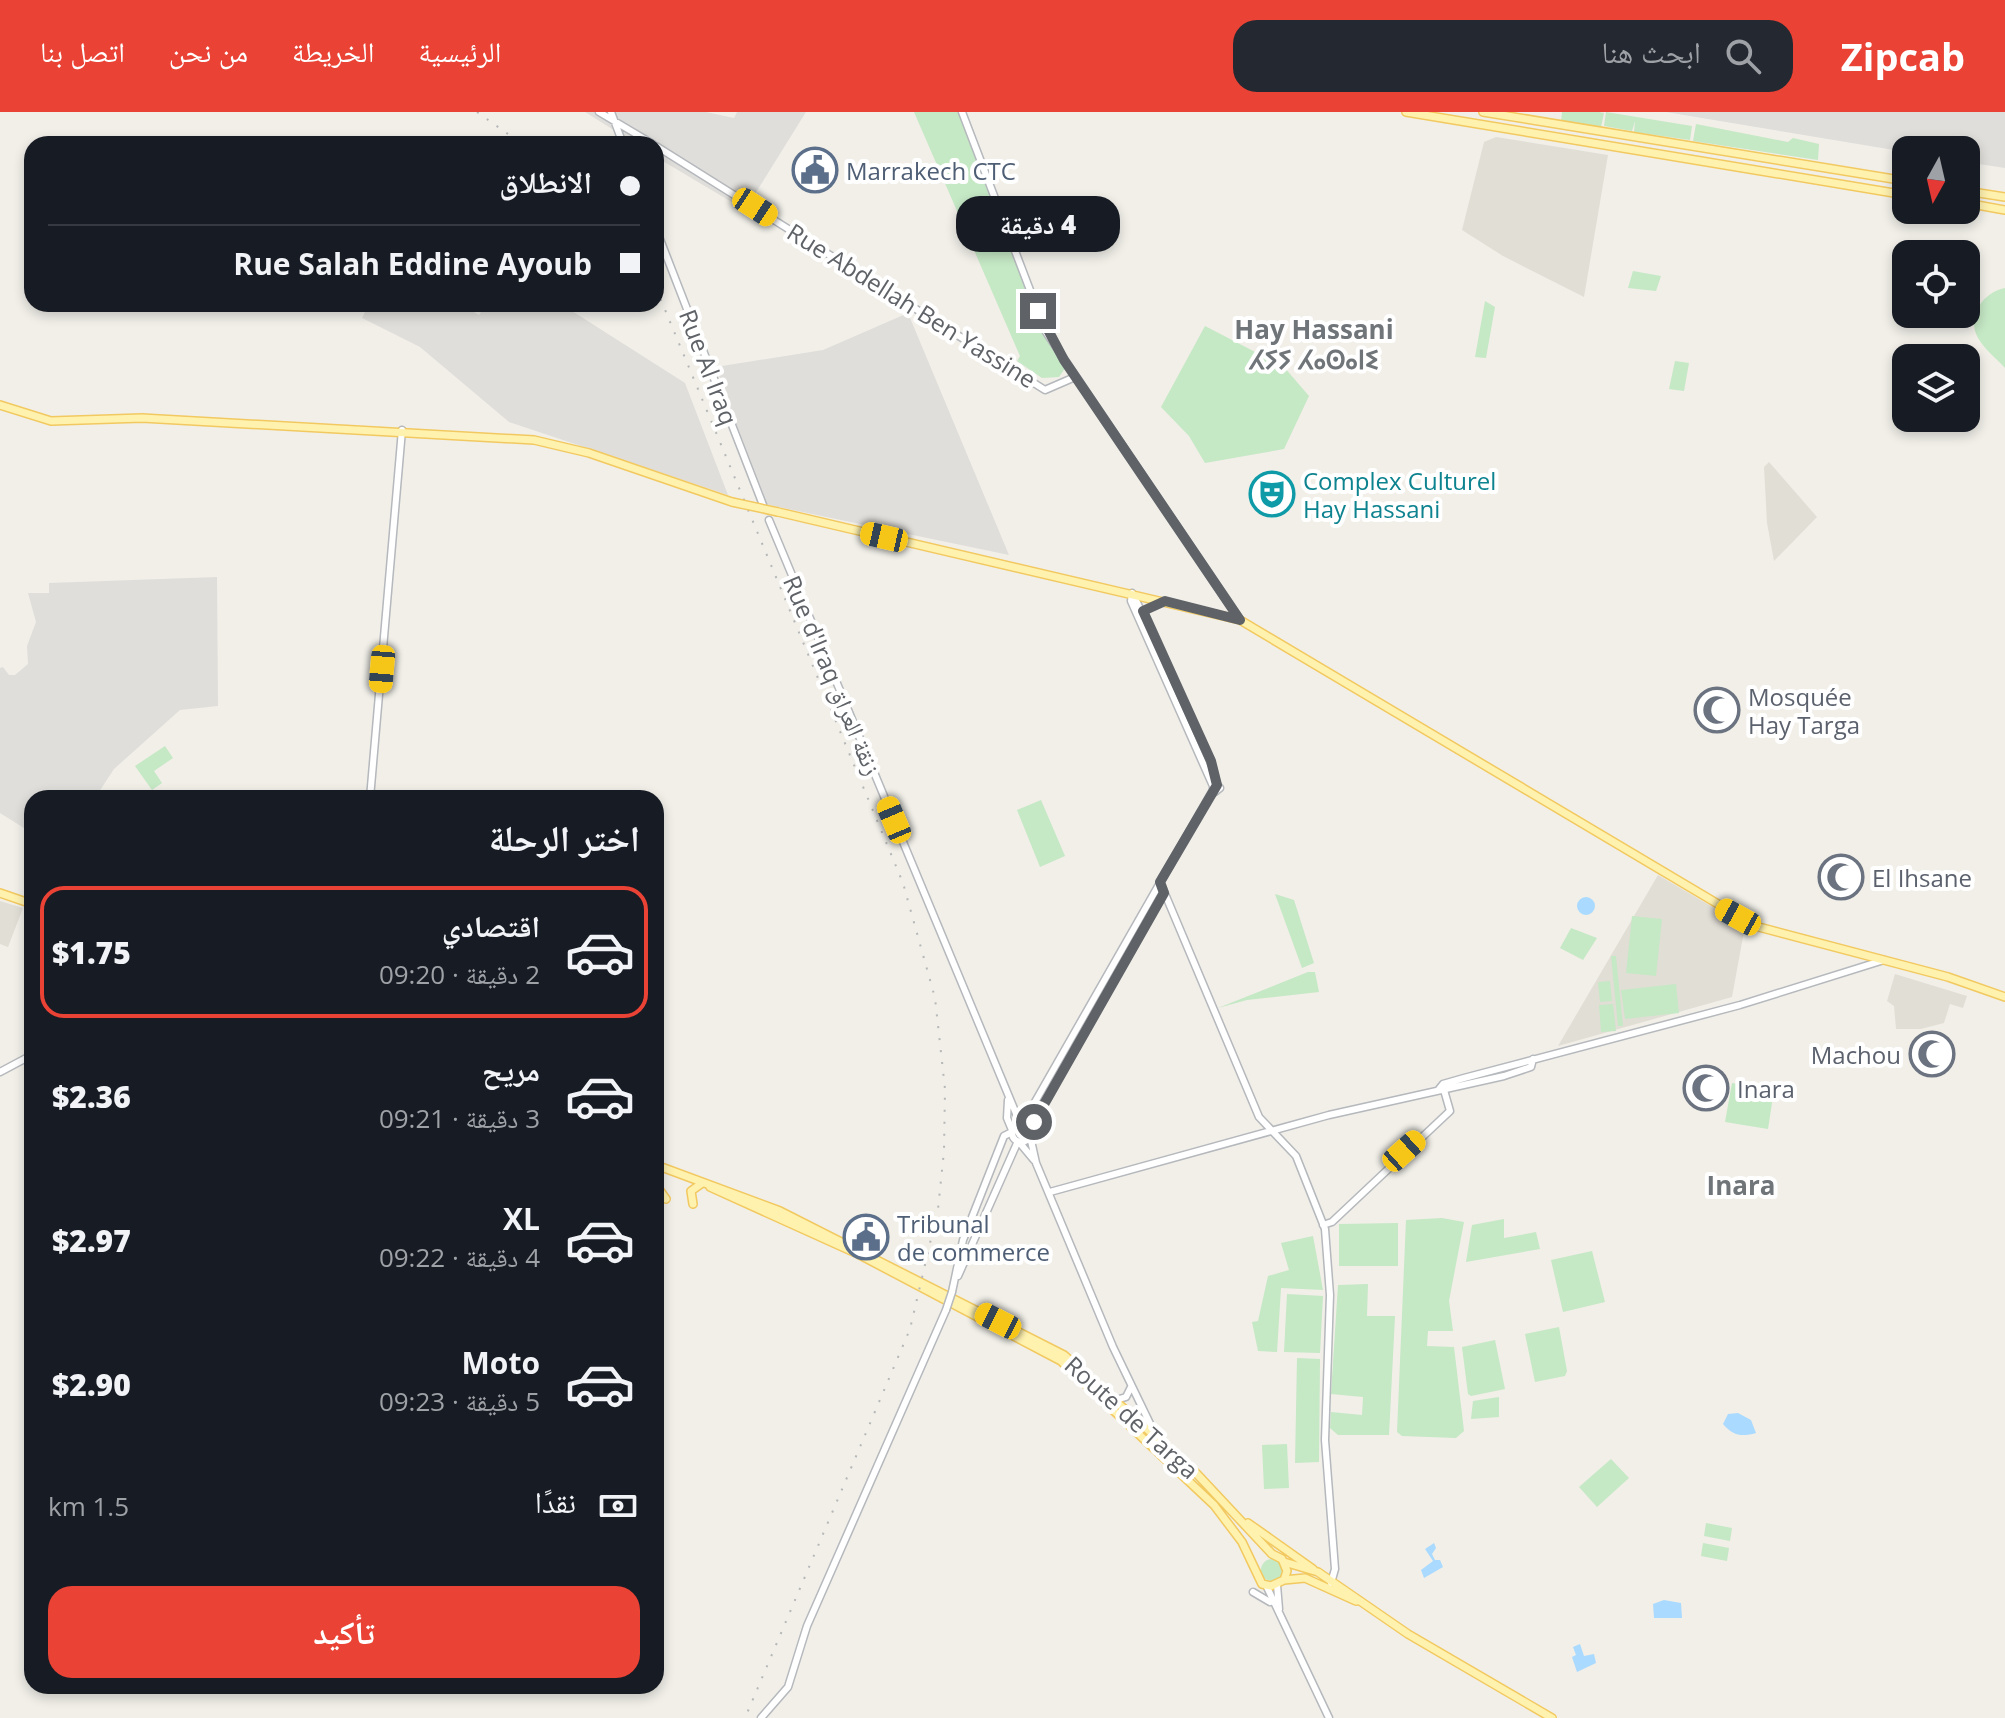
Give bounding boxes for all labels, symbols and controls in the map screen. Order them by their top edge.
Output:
search box [1233,20,1793,92]
text: Zipcab [1841,30,1965,82]
text: ابحث هنا [1602,31,1701,72]
text: اتصل بنا [40,32,125,70]
text: من نحن [169,32,248,70]
text: الخريطة [292,32,374,70]
text: الرئيسية [418,32,501,70]
icon: search [1721,34,1765,78]
north arrow [1892,136,1980,224]
map controls [1892,136,1980,432]
public building icon: Marrakech CTC [791,146,839,194]
place label: Marrakech CTC [846,154,1016,187]
text: الانطلاق [499,161,592,202]
car [728,184,782,230]
callout: 4 دقيقة [956,195,1120,251]
text: 4 دقيقة [1000,206,1076,242]
street label: Rue Abdellah Ben Yassine [781,215,1043,395]
button: locate [1892,240,1980,328]
text: Rue Salah Eddine Ayoub [233,243,592,284]
route end [1020,293,1056,329]
street label: Rue Al Iraq [672,304,746,430]
district label: Hay Hassani ⵃⵢⵢ ⵃⴰⵙⴰⵏⵉ [1234,311,1394,377]
button: layers [1892,344,1980,432]
place label: Complex Culturel Hay Hassani [1303,464,1496,525]
theatre icon: Complex Culturel Hay Hassani [1248,470,1296,518]
car [858,520,910,554]
street label: Rue d'Iraq زنقة العراق [776,570,890,780]
car [368,644,396,694]
place label: Mosquée Hay Targa [1748,680,1860,741]
mosque icon: Mosquée Hay Targa [1693,686,1741,734]
car [874,793,914,847]
text: اختر الرحلة [489,813,640,862]
mosque icon: El Ihsane [1817,853,1865,901]
place label: El Ihsane [1872,861,1972,894]
car [1711,895,1765,939]
text: اقتصادي [442,905,540,946]
icon: car [564,916,636,988]
text: $1.75 [52,932,131,973]
text: 2 دقيقة · 09:20 [379,956,540,992]
mosque icon: Machou [1908,1030,1956,1078]
place label: Machou [1811,1038,1901,1071]
text: مريح [482,1049,540,1090]
icon: car [564,1060,636,1132]
mosque icon: Inara [1682,1064,1730,1112]
place label: Inara [1737,1072,1795,1105]
text: $2.36 [52,1076,131,1117]
text: 3 دقيقة · 09:21 [379,1100,540,1136]
route start [1016,1104,1052,1140]
car [1378,1126,1430,1176]
district label: Inara [1707,1167,1775,1203]
text: XL [503,1198,540,1239]
icon: car [564,1204,636,1276]
place label: Tribunal de commerce [897,1207,1050,1268]
public building icon: Tribunal de commerce [842,1213,890,1261]
text: $2.97 [52,1220,131,1261]
text: 4 دقيقة · 09:22 [379,1239,540,1275]
car [971,1299,1025,1343]
text: Moto [462,1342,540,1383]
icon: car [564,1348,636,1420]
street label: Route de Targa [1058,1348,1206,1486]
text: $2.90 [52,1364,131,1405]
text: 5 دقيقة · 09:23 [379,1383,540,1419]
text: نقدًا [535,1481,576,1522]
icon: cash [596,1484,640,1528]
text: 1.5 km [48,1488,129,1524]
button: تأكيد [48,1586,640,1678]

